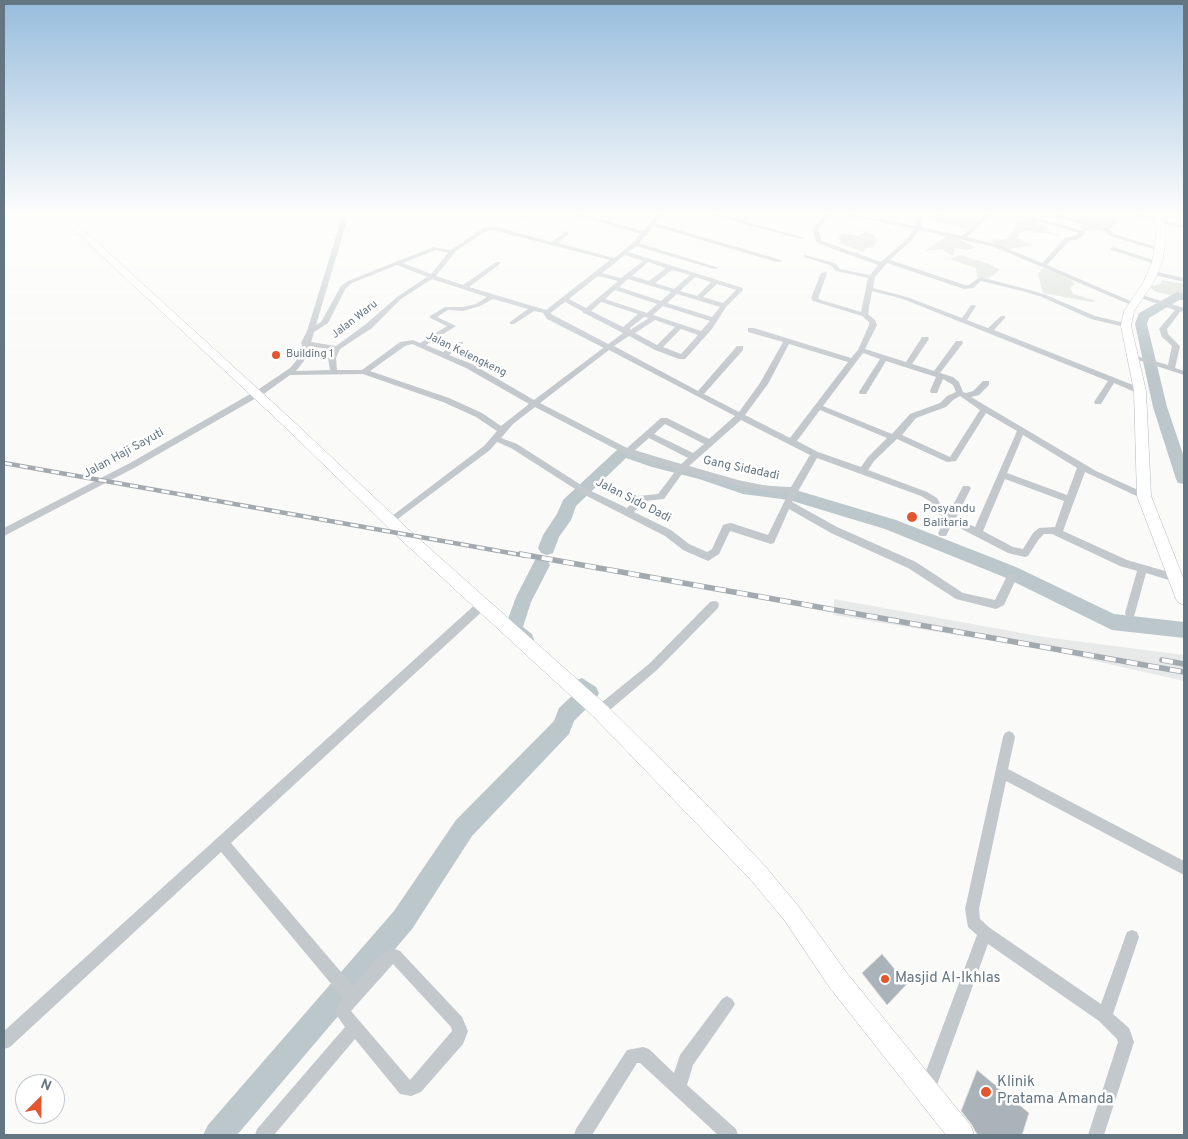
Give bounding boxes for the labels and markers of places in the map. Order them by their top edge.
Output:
place label: Building 1 [286,348,333,362]
marker: Building 1 [270,349,282,361]
place label: Posyandu Balitaria [923,503,976,531]
marker: Posyandu Balitaria [905,510,919,524]
place label: Masjid Al-Ikhlas [895,970,1001,988]
marker: Masjid Al-Ikhlas [879,973,891,985]
place label: Klinik Pratama Amanda [997,1074,1113,1109]
marker: Klinik Pratama Amanda [979,1085,993,1099]

